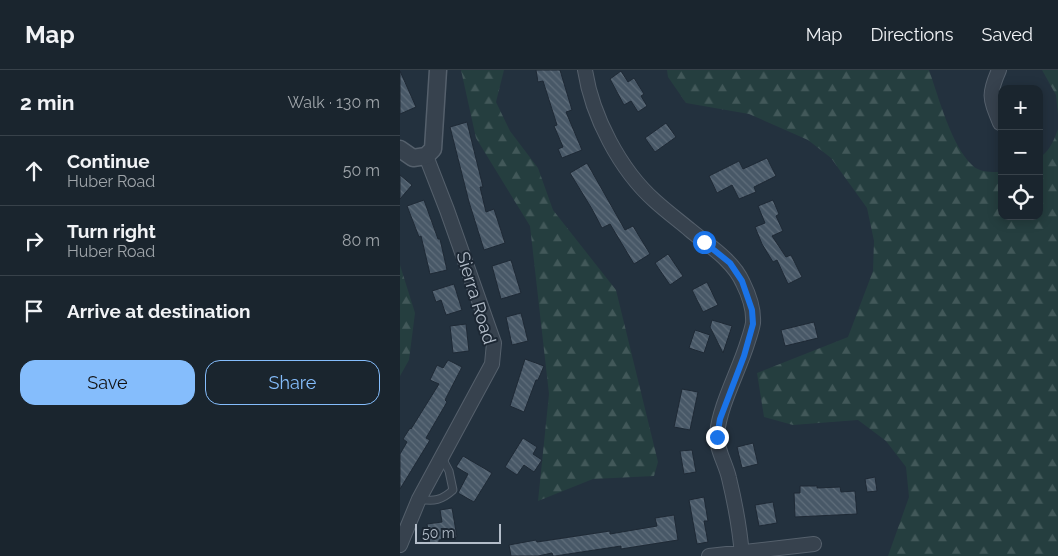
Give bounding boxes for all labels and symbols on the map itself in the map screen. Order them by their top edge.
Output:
route start [693,231,716,254]
street label: Sierra Road [452,249,500,347]
route end [706,426,729,449]
scale bar [415,521,501,544]

